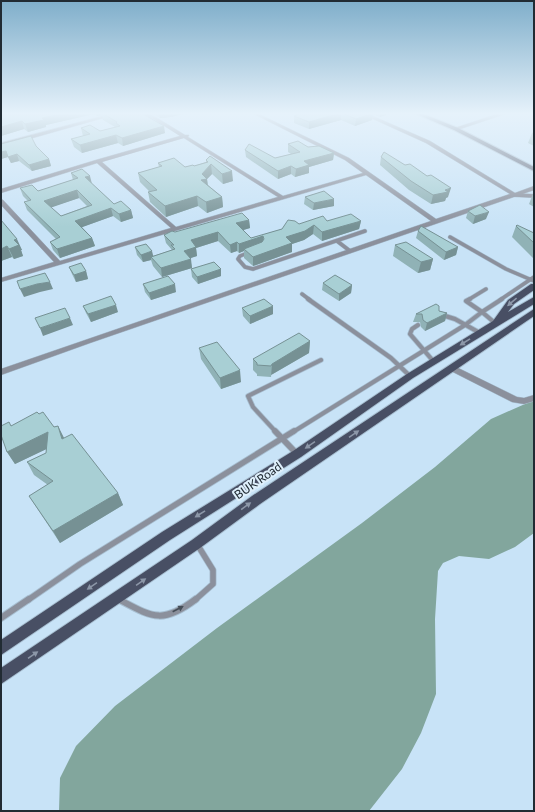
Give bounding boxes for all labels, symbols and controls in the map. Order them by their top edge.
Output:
one-way arrow [507,297,517,306]
one-way arrow [459,339,471,346]
one-way arrow [348,430,360,437]
one-way arrow [305,441,315,449]
street label: BUK Road [231,459,284,502]
one-way arrow [241,502,252,511]
one-way arrow [194,511,206,518]
one-way arrow [135,578,146,586]
one-way arrow [86,582,97,590]
one-way arrow [173,606,184,612]
one-way arrow [28,651,38,659]

